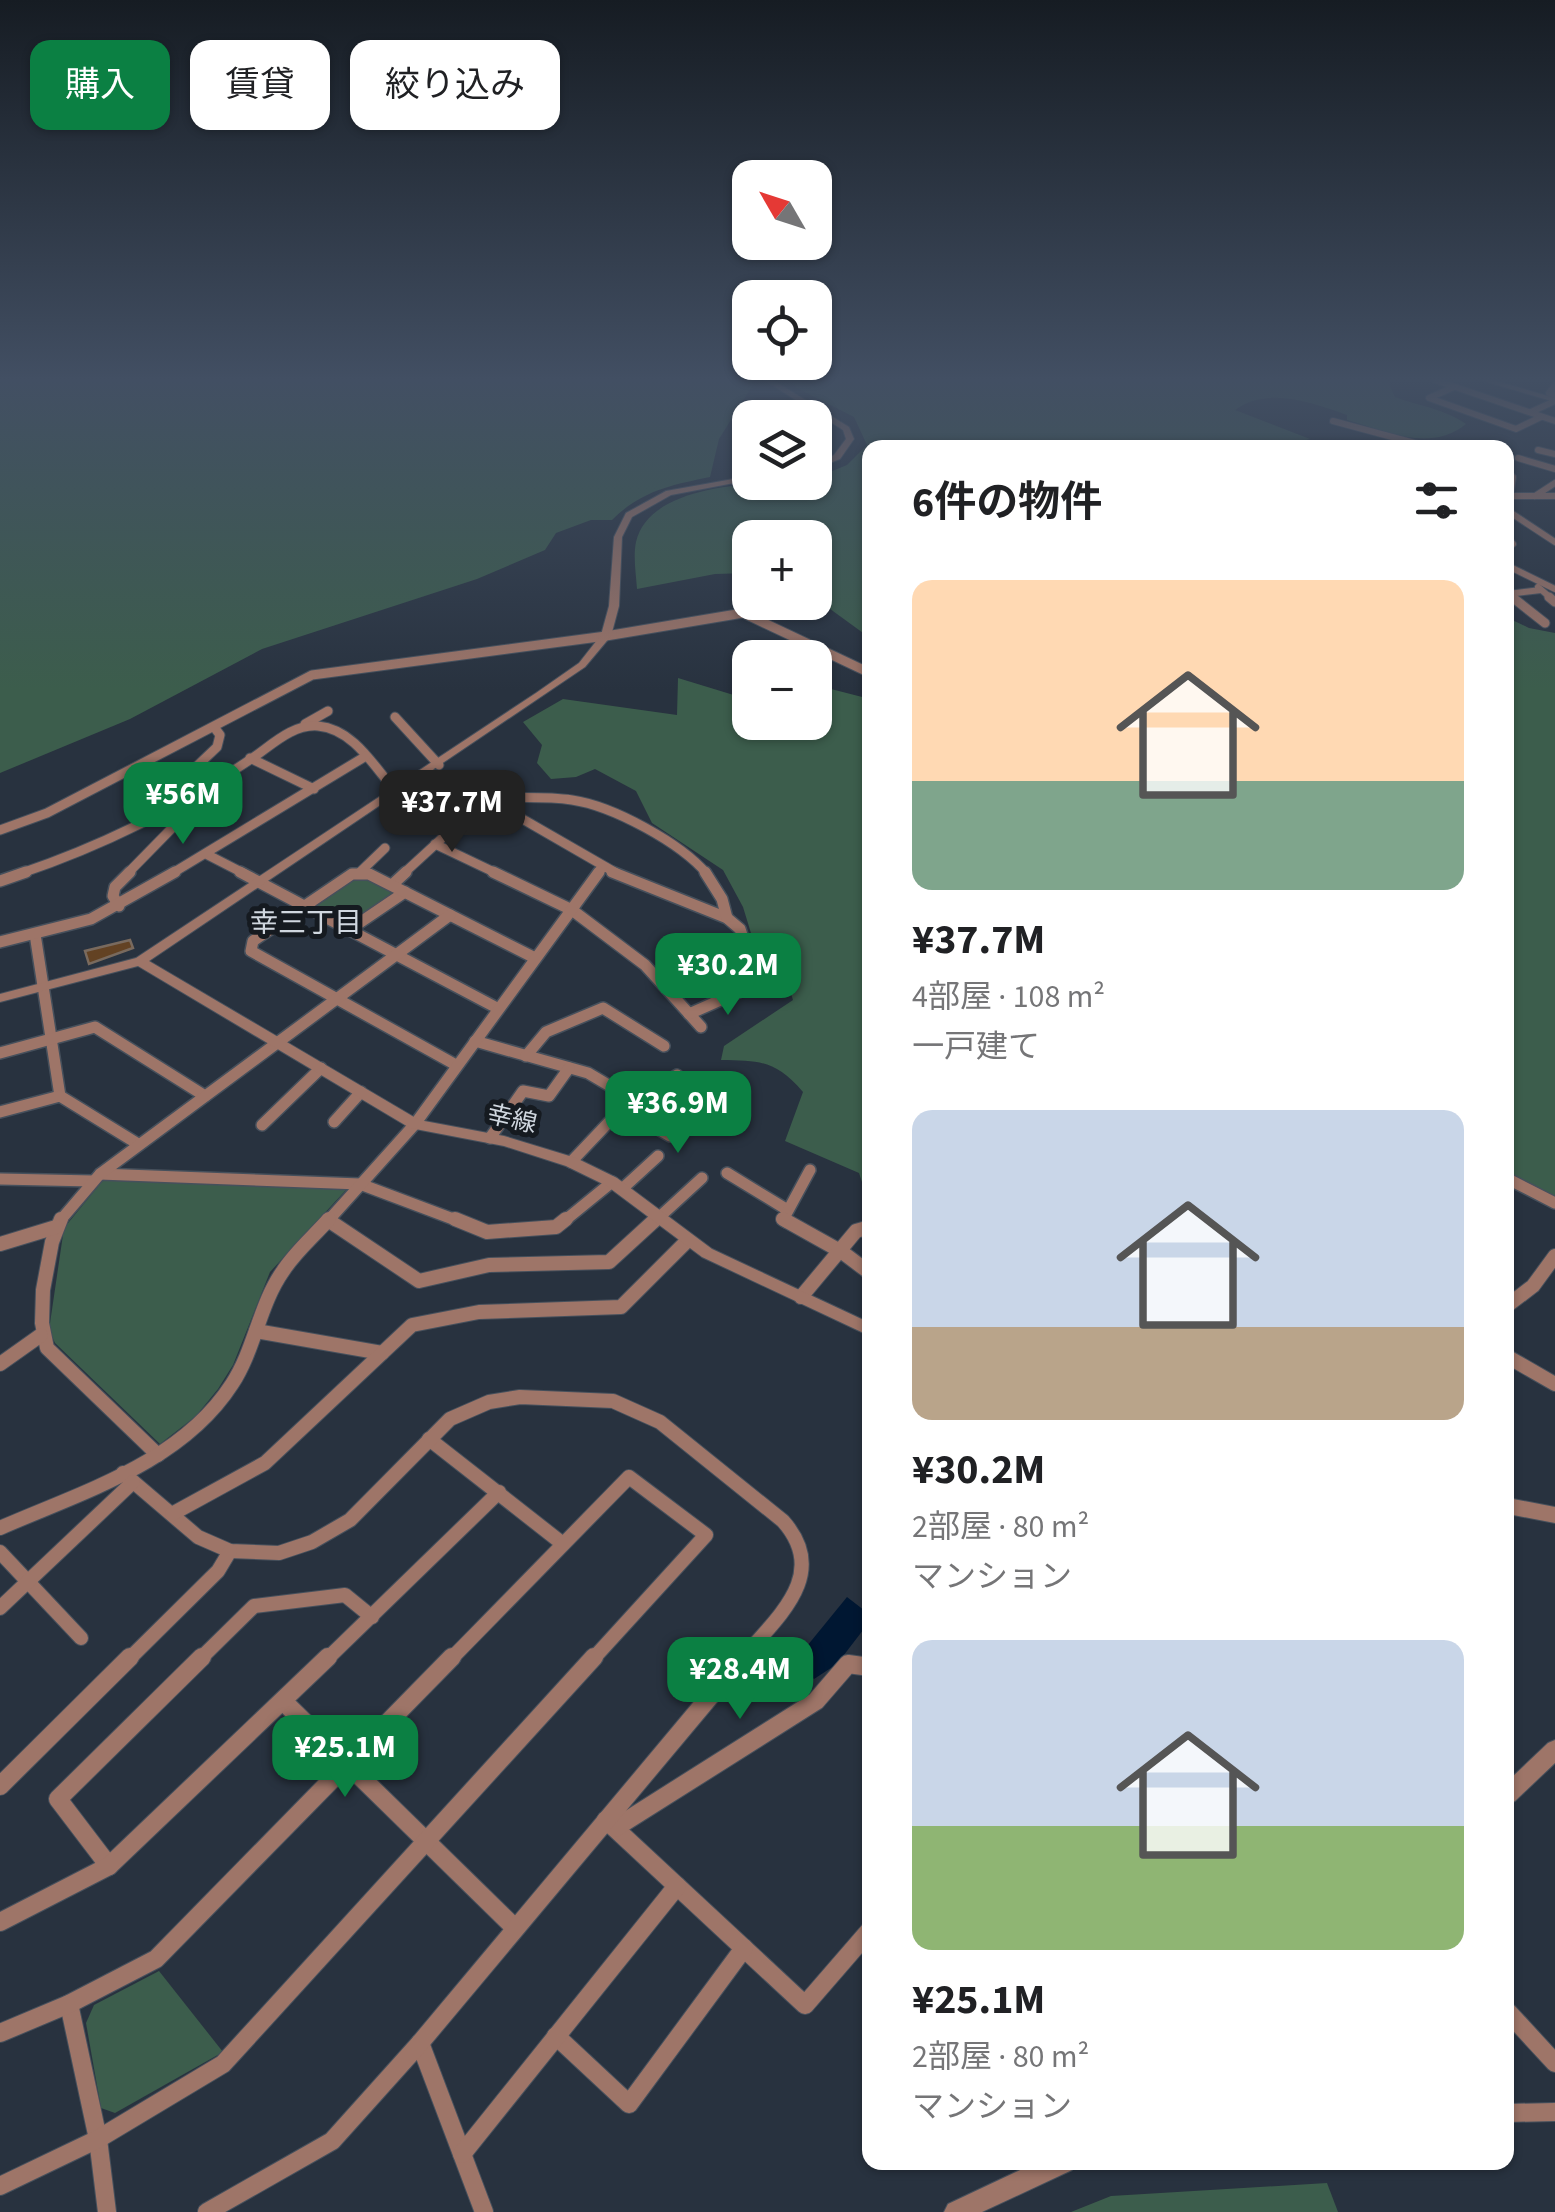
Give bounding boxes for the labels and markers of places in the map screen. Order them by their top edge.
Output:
pin: ¥56M [124,762,242,847]
pin: ¥37.7M [371,770,533,855]
pin: ¥30.2M [647,933,809,1018]
pin: ¥36.9M [597,1071,759,1156]
pin: ¥28.4M [659,1637,821,1722]
pin: ¥25.1M [264,1715,426,1800]

